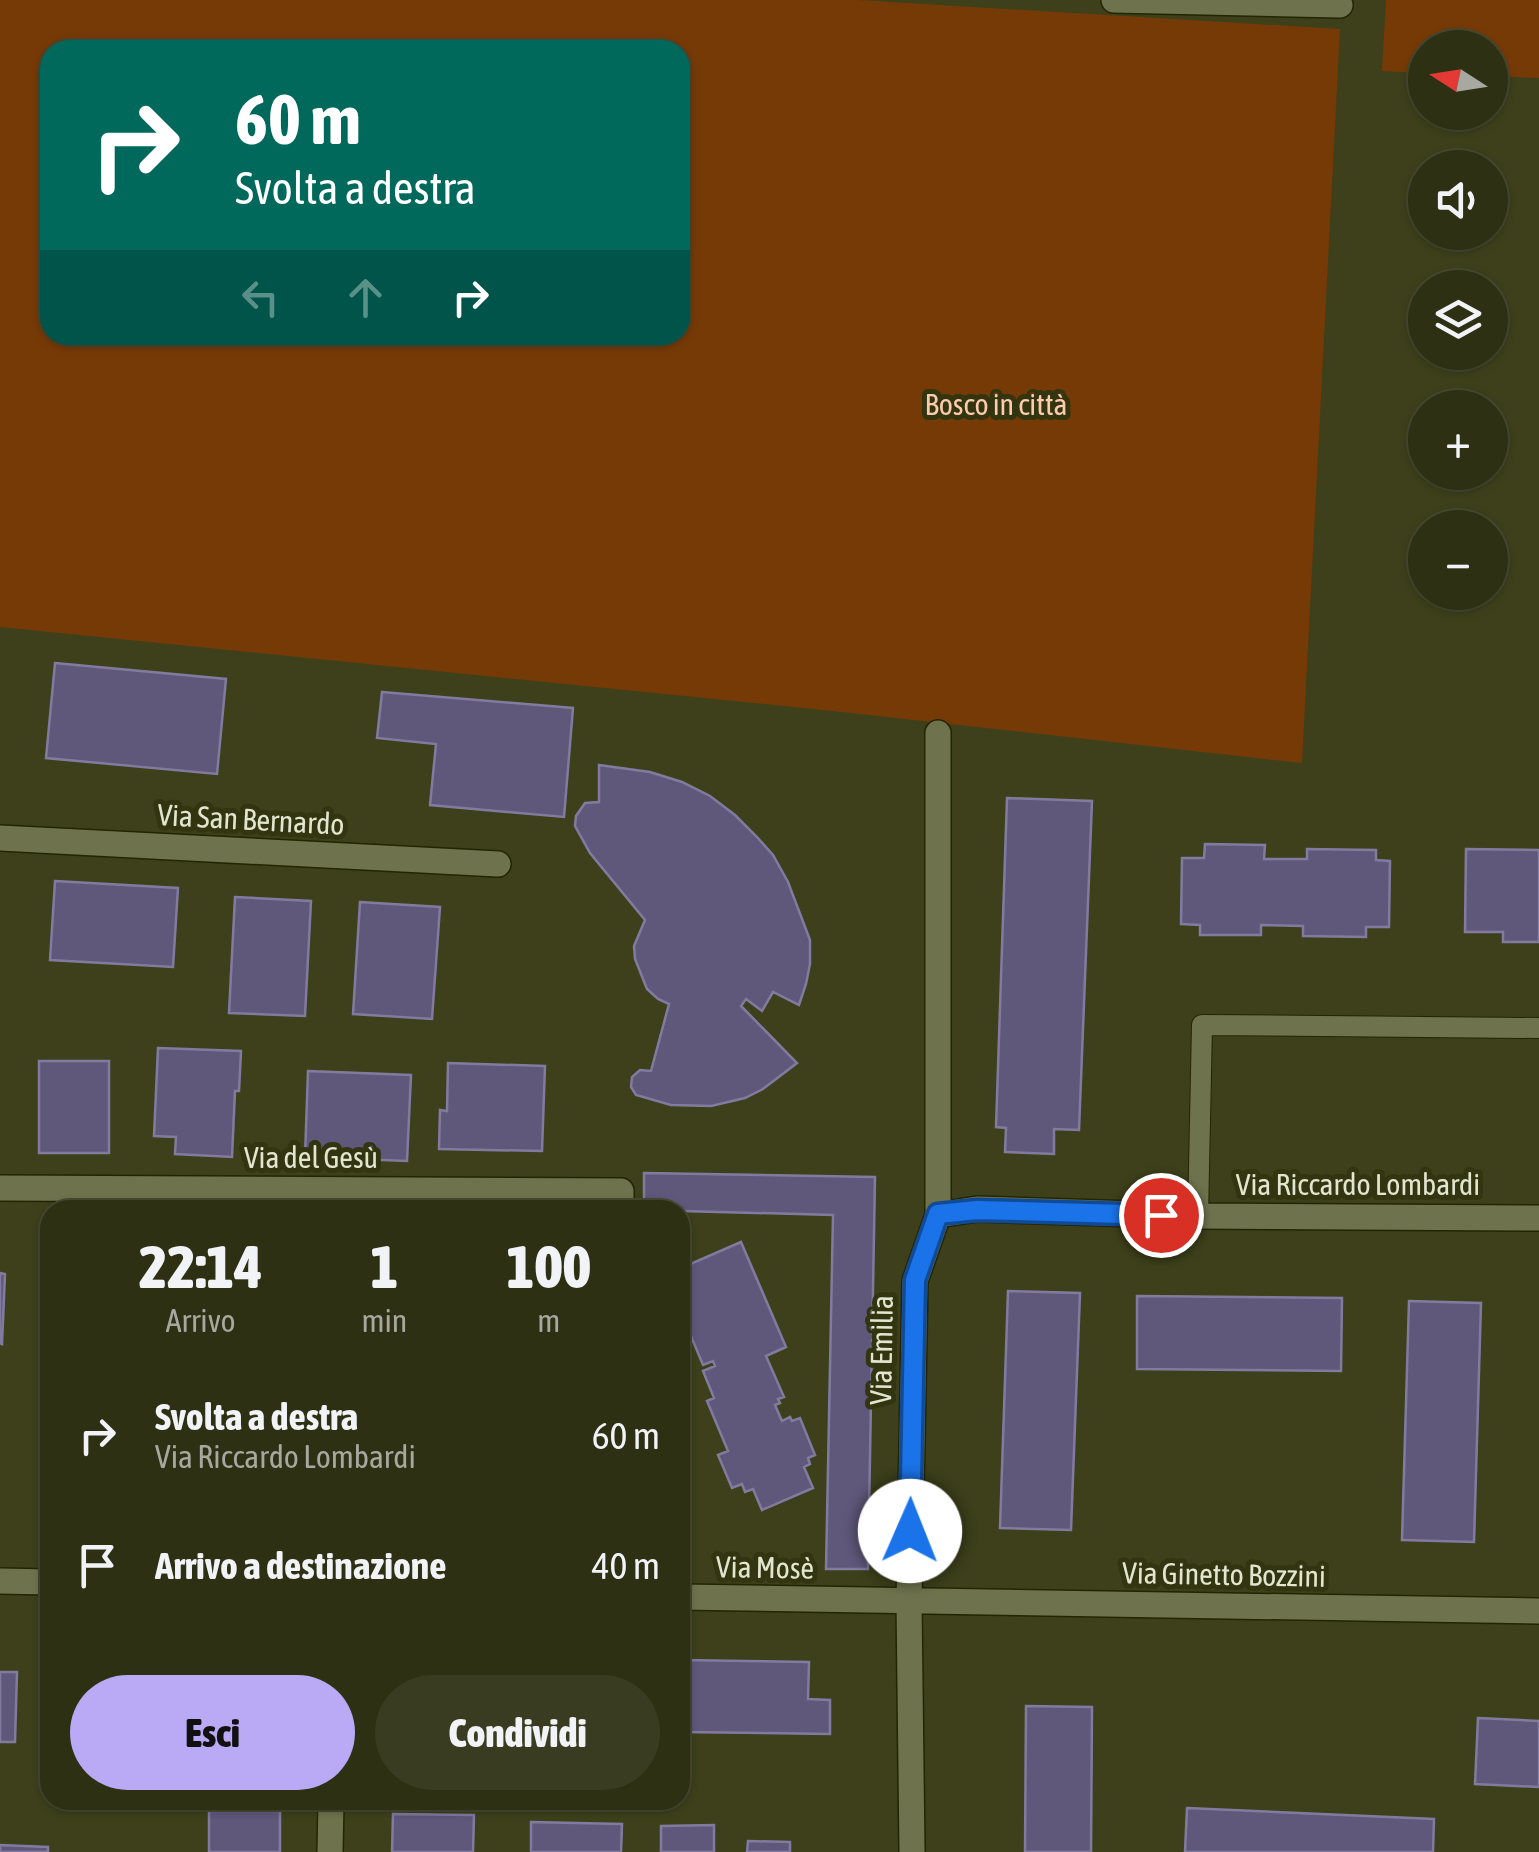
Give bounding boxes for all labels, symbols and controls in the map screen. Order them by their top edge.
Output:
north arrow [1408,30,1508,130]
map controls [1408,30,1508,610]
text: 60 m [235,79,361,159]
icon: right [70,80,200,210]
button: sound [1408,150,1508,250]
text: Svolta a destra [235,162,476,214]
icon: left [233,270,288,325]
icon: ahead [338,270,393,325]
icon: right [443,270,498,325]
button: layers [1408,270,1508,370]
park label: Bosco in città [924,387,1068,421]
button: + [1408,390,1508,490]
button: − [1408,510,1508,610]
street label: Via San Bernardo [157,797,345,841]
street label: Via del Gesù [244,1140,378,1174]
street label: Via Riccardo Lombardi [1236,1167,1480,1201]
pin [1119,1173,1204,1258]
icon: arrive [1134,1188,1189,1243]
text: 22:14 [139,1232,262,1301]
text: 1 [370,1232,399,1301]
text: 100 [506,1232,591,1301]
street label: Via Emilia [863,1295,899,1405]
text: Arrivo [166,1302,236,1339]
text: min [361,1302,407,1339]
text: m [537,1302,560,1339]
text: Svolta a destra [155,1395,358,1438]
icon: right [70,1408,125,1463]
text: 60 m [592,1414,660,1457]
text: Via Riccardo Lombardi [155,1438,416,1475]
position arrow [858,1479,962,1583]
icon: arrive [70,1538,125,1593]
text: Arrivo a destinazione [155,1544,446,1587]
text: 40 m [592,1544,660,1587]
street label: Via Mosè [716,1549,814,1585]
street label: Via Ginetto Bozzini [1122,1555,1326,1593]
button: Esci [70,1675,355,1790]
button: Condividi [375,1675,660,1790]

